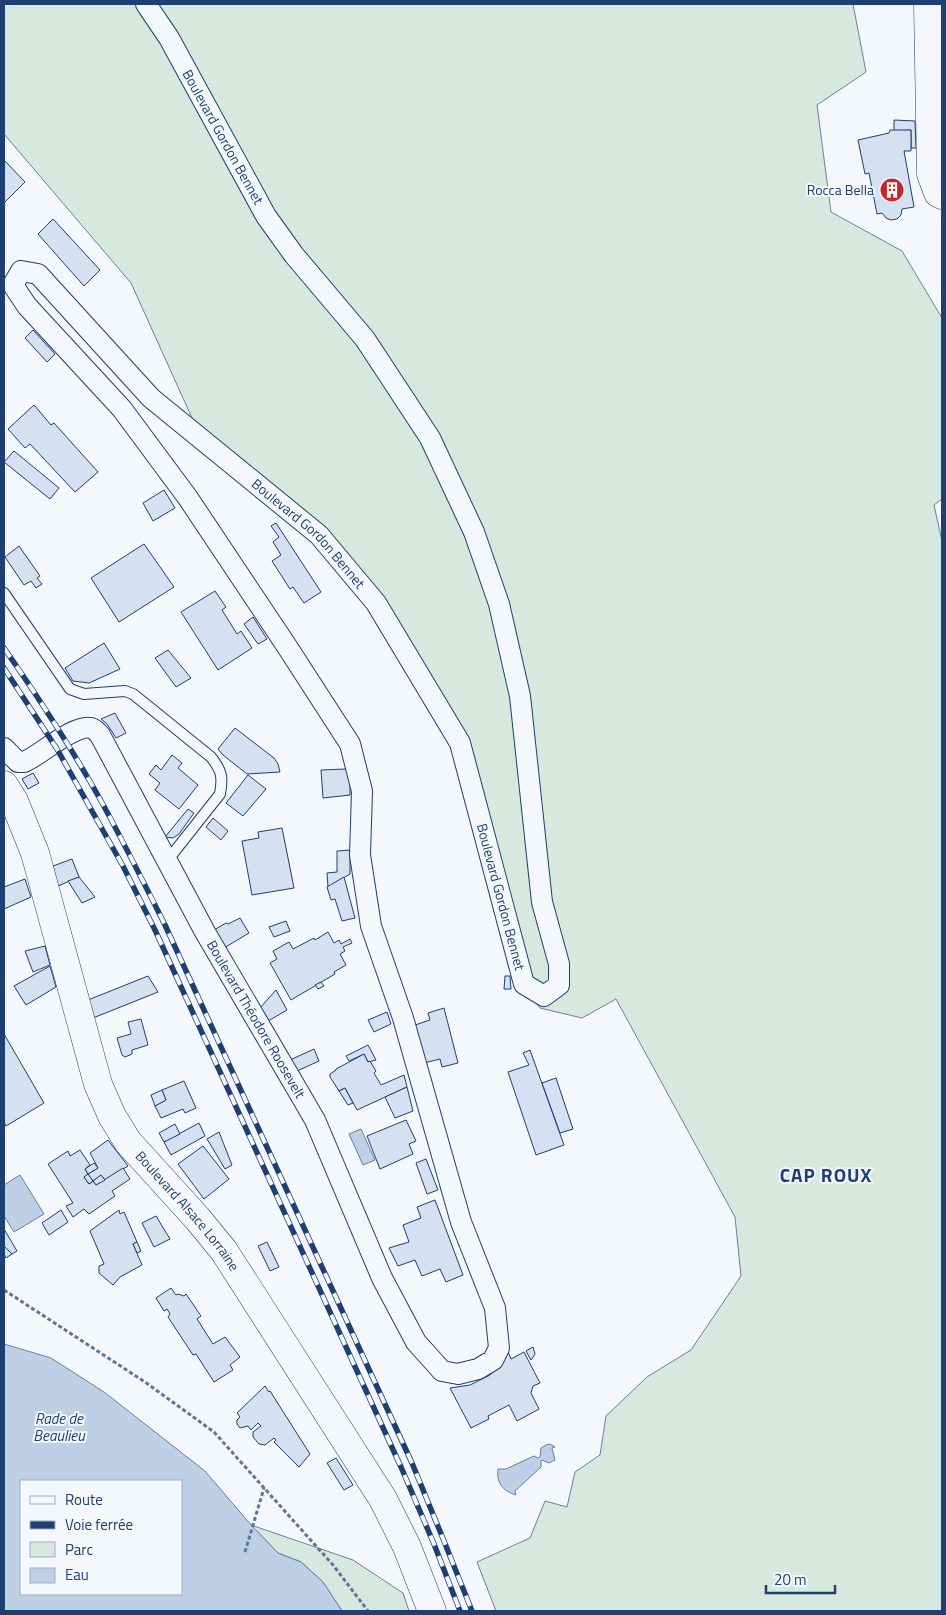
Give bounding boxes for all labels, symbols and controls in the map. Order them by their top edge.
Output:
street label: Boulevard Gordon Bennet [178,66,269,208]
building icon: Rocca Bella [879,177,905,203]
place label: Rocca Bella [807,179,874,200]
street label: Boulevard Gordon Bennet [247,473,371,593]
street label: Boulevard Gordon Bennet [472,821,531,973]
street label: Boulevard Théodore Roosevelt [202,936,311,1102]
street label: Boulevard Alsace Lorraine [131,1146,245,1275]
district label: CAP ROUX [780,1160,872,1189]
water label: Rade de Beaulieu [33,1407,86,1447]
legend [20,1480,182,1595]
text: Route [65,1488,103,1511]
text: Voie ferrée [65,1513,133,1536]
text: Parc [65,1538,93,1561]
scale bar [766,1562,835,1594]
text: Eau [65,1563,89,1586]
text: 20 m [774,1568,807,1591]

